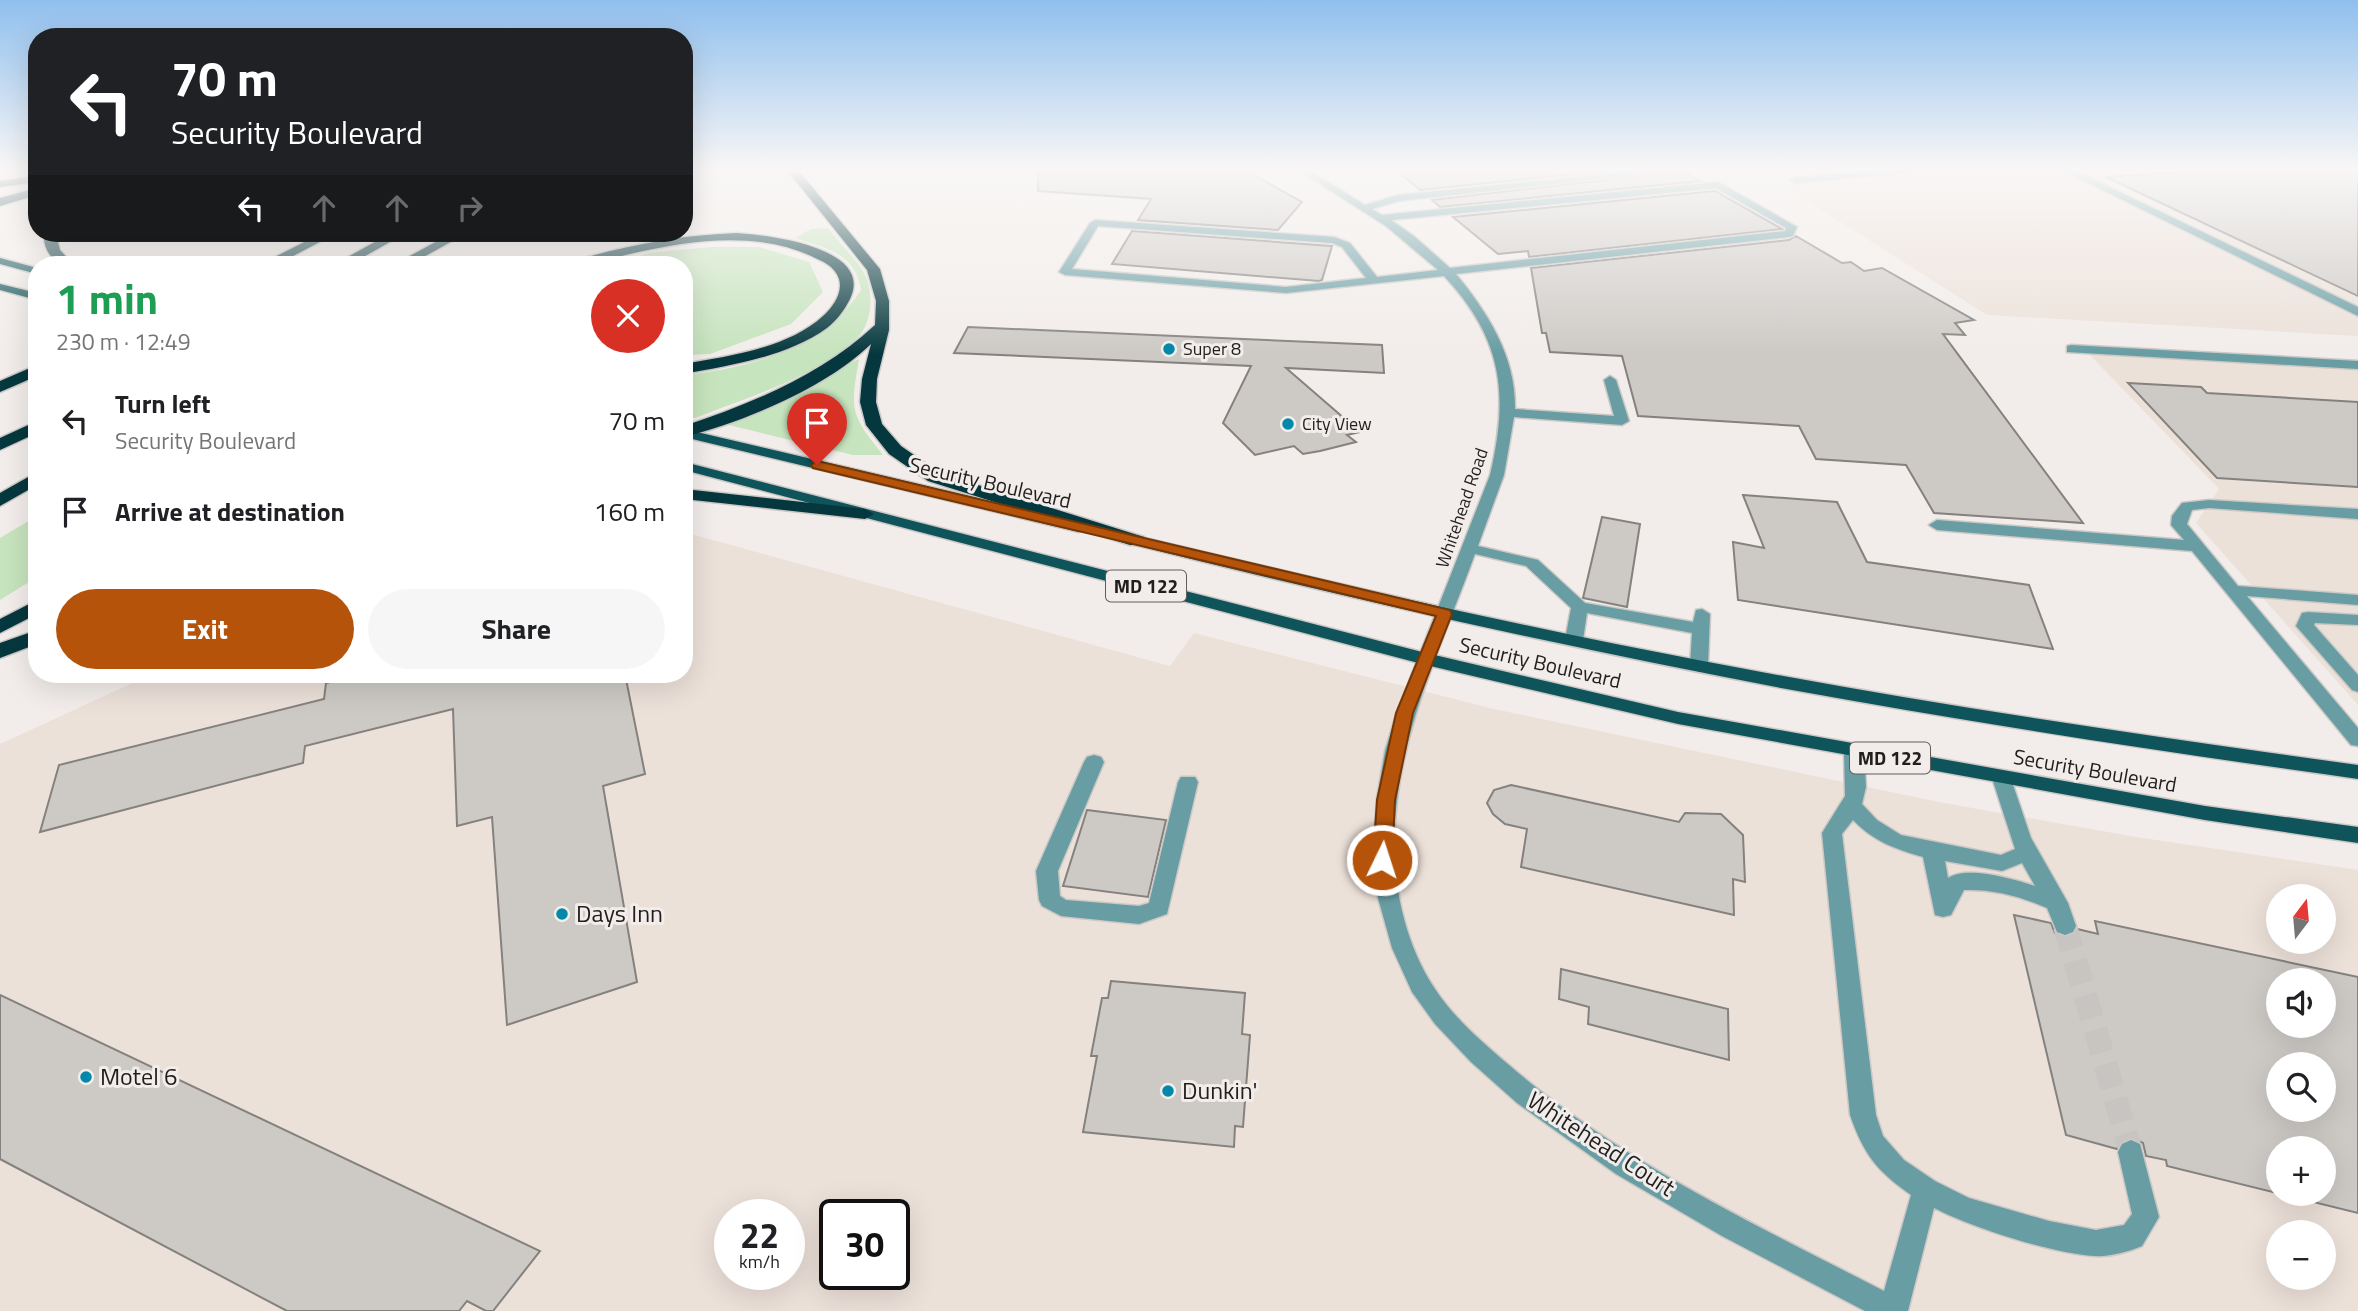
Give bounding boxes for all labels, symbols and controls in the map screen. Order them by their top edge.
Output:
text: 70 m [171,40,278,115]
icon: left [56,56,147,147]
text: Security Boulevard [171,108,423,156]
icon: left [232,189,270,227]
icon: ahead [305,189,343,227]
icon: ahead [378,189,416,227]
icon: right [451,189,489,227]
text: 1 min [56,266,158,330]
button: close [591,279,665,353]
text: 230 m · 12:49 [56,324,191,359]
place label: Super 8 [1183,335,1241,362]
marker: Super 8 [1161,341,1177,357]
text: Turn left [115,384,210,423]
pin [787,393,847,465]
text: 70 m [608,401,665,440]
icon: left [56,402,94,440]
icon: arrive [798,404,836,442]
place label: City View [1302,410,1372,437]
marker: City View [1280,416,1296,432]
text: Security Boulevard [115,423,296,458]
street label: Whitehead Road [1428,444,1495,571]
street label: Security Boulevard [906,448,1074,516]
text: Arrive at destination [115,492,345,531]
text: 160 m [594,492,665,531]
icon: arrive [56,493,94,531]
road number: MD 122 [1106,570,1186,601]
button: Exit [56,589,354,669]
button: Share [368,589,665,669]
street label: Security Boulevard [1456,628,1624,696]
street label: Security Boulevard [2011,740,2179,800]
road number: MD 122 [1850,743,1930,774]
position arrow [1345,823,1419,897]
north arrow [2266,884,2336,954]
map controls [2266,884,2336,1290]
place label: Days Inn [576,895,663,931]
marker: Days Inn [554,906,570,922]
button: sound [2266,968,2336,1038]
button: search [2266,1052,2336,1122]
place label: Motel 6 [100,1058,177,1094]
marker: Motel 6 [78,1069,94,1085]
place label: Dunkin' [1182,1072,1257,1108]
street label: Whitehead Court [1520,1082,1683,1205]
marker: Dunkin' [1160,1083,1176,1099]
button: + [2266,1136,2336,1206]
speed limit sign: 30 [819,1199,910,1290]
text: 22 [740,1208,779,1262]
button: − [2266,1220,2336,1290]
text: km/h [739,1248,780,1275]

